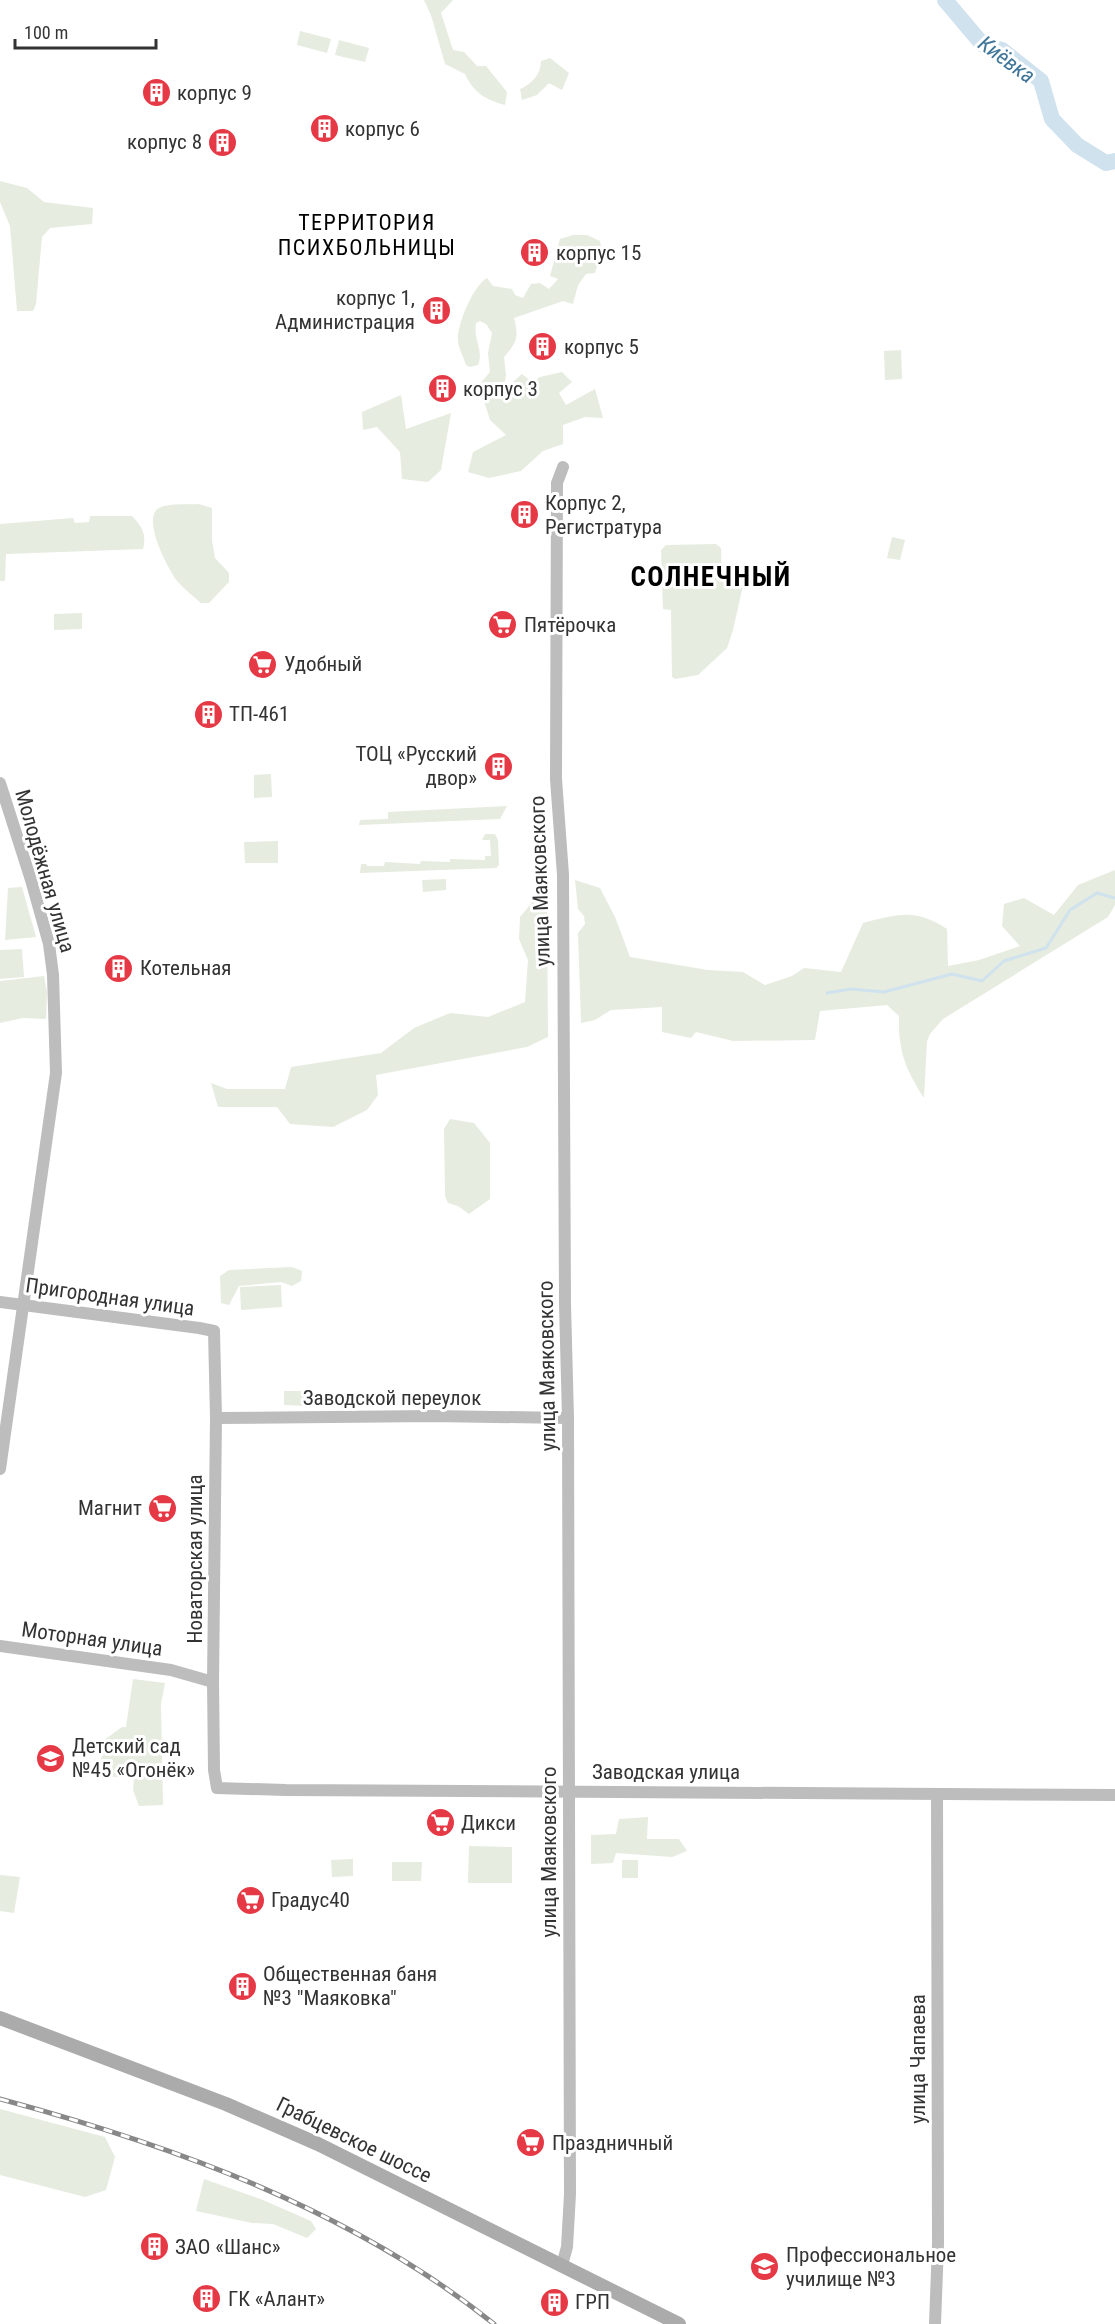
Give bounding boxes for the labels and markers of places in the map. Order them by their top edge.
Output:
building icon: корпус 9 [140,77,172,109]
place label: корпус 9 [177,81,252,105]
building icon: корпус 6 [308,113,340,145]
place label: корпус 6 [345,117,420,141]
building icon: корпус 8 [207,126,239,158]
place label: корпус 8 [127,130,202,154]
building icon: корпус 15 [519,237,551,269]
place label: корпус 15 [556,241,641,265]
place label: корпус 1, Администрация [275,286,415,334]
building icon: корпус 1, Администрация [420,294,452,326]
building icon: корпус 5 [527,331,559,363]
place label: корпус 5 [564,335,639,359]
building icon: корпус 3 [426,373,458,405]
place label: корпус 3 [463,377,538,401]
place label: Корпус 2, Регистратура [545,491,662,539]
building icon: Корпус 2, Регистратура [508,499,540,531]
supermarket icon: Пятёрочка [487,609,519,641]
place label: Пятёрочка [524,613,616,637]
supermarket icon: Удобный [247,648,279,680]
place label: Удобный [284,652,362,676]
building icon: ТП-461 [192,698,224,730]
place label: ТП-461 [229,702,289,726]
place label: ТОЦ «Русский двор» [355,742,477,790]
building icon: ТОЦ «Русский двор» [482,750,514,782]
building icon: Котельная [103,952,135,984]
place label: Котельная [140,956,231,980]
supermarket icon: Магнит [147,1492,179,1524]
place label: Магнит [78,1496,142,1520]
place label: Детский сад №45 «Огонёк» [72,1734,195,1782]
school or university icon: Детский сад №45 «Огонёк» [35,1742,67,1774]
supermarket icon: Дикси [424,1807,456,1839]
place label: Дикси [461,1811,516,1835]
supermarket icon: Градус40 [234,1884,266,1916]
place label: Градус40 [271,1888,350,1912]
place label: Общественная баня №3 "Маяковка" [263,1962,437,2010]
building icon: Общественная баня №3 "Маяковка" [226,1970,258,2002]
supermarket icon: Праздничный [515,2127,547,2159]
place label: Праздничный [552,2131,673,2155]
building icon: ЗАО «Шанс» [138,2231,170,2263]
place label: ЗАО «Шанс» [175,2235,281,2259]
place label: Профессиональное училище №3 [786,2243,956,2291]
school or university icon: Профессиональное училище №3 [749,2251,781,2283]
building icon: ГК «Алант» [191,2283,223,2315]
building icon: ГРП [538,2286,570,2318]
place label: ГК «Алант» [228,2287,325,2311]
place label: ГРП [575,2290,610,2314]

